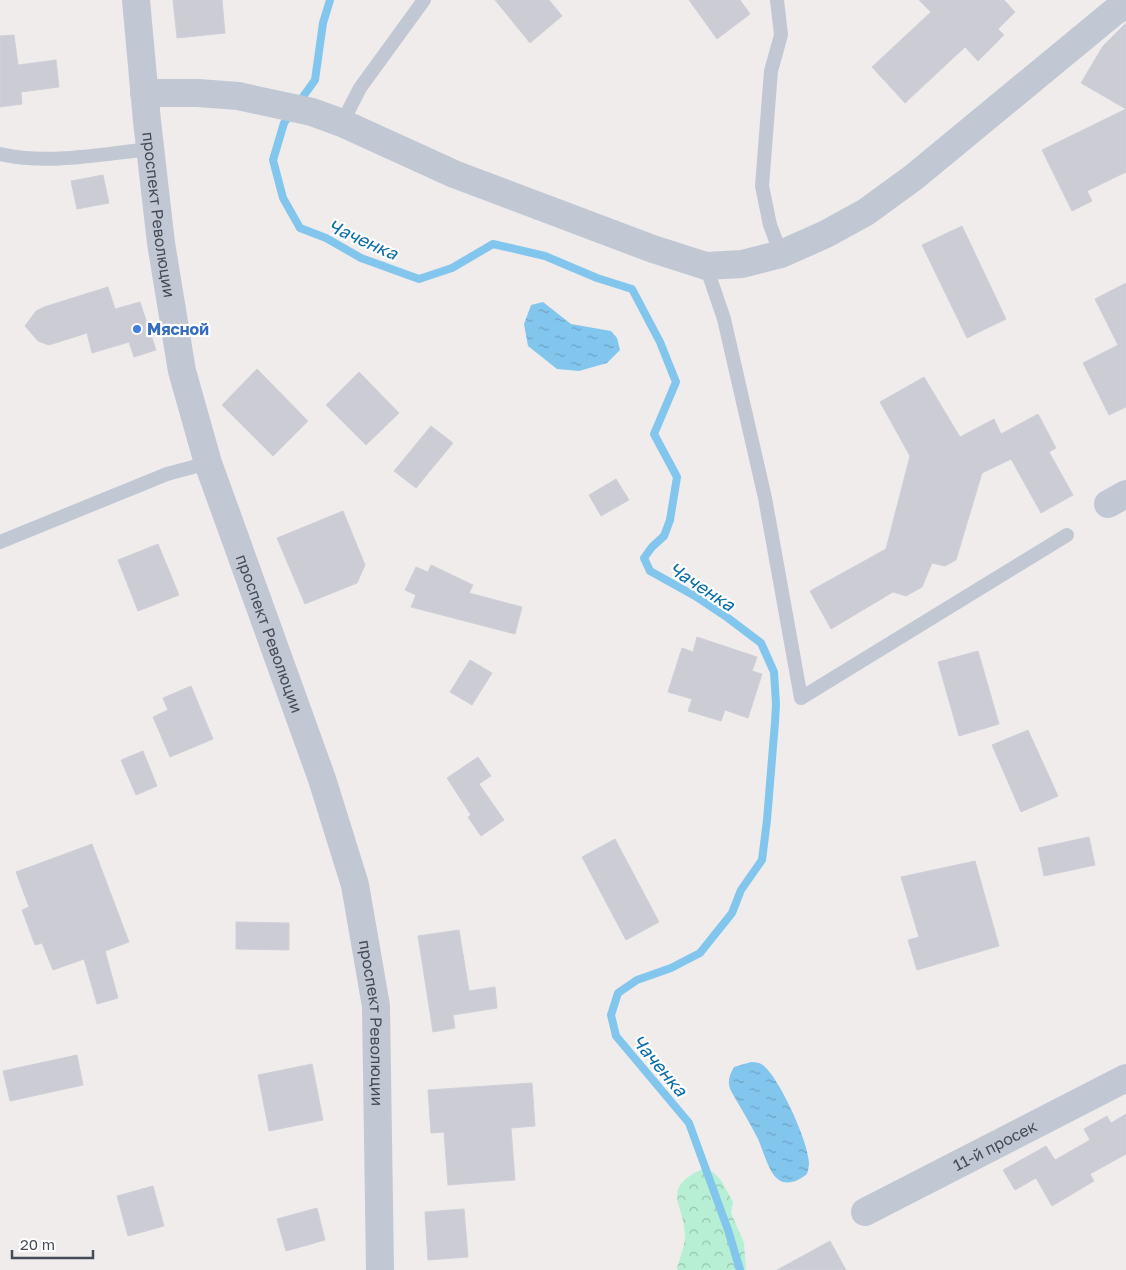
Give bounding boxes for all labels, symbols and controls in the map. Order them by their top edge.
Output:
street label: проспект Революции [138,131,180,299]
water label: Чаченка [325,214,402,264]
place label: Мясной [147,319,209,339]
marker: Мясной [131,323,143,335]
street label: проспект Революции [232,552,307,716]
water label: Чаченка [665,557,740,616]
street label: проспект Революции [355,938,388,1106]
water label: Чаченка [628,1030,693,1101]
street label: 11-й просек [950,1115,1040,1175]
scale bar [12,1228,94,1260]
text: 20 m [20,1235,55,1253]

